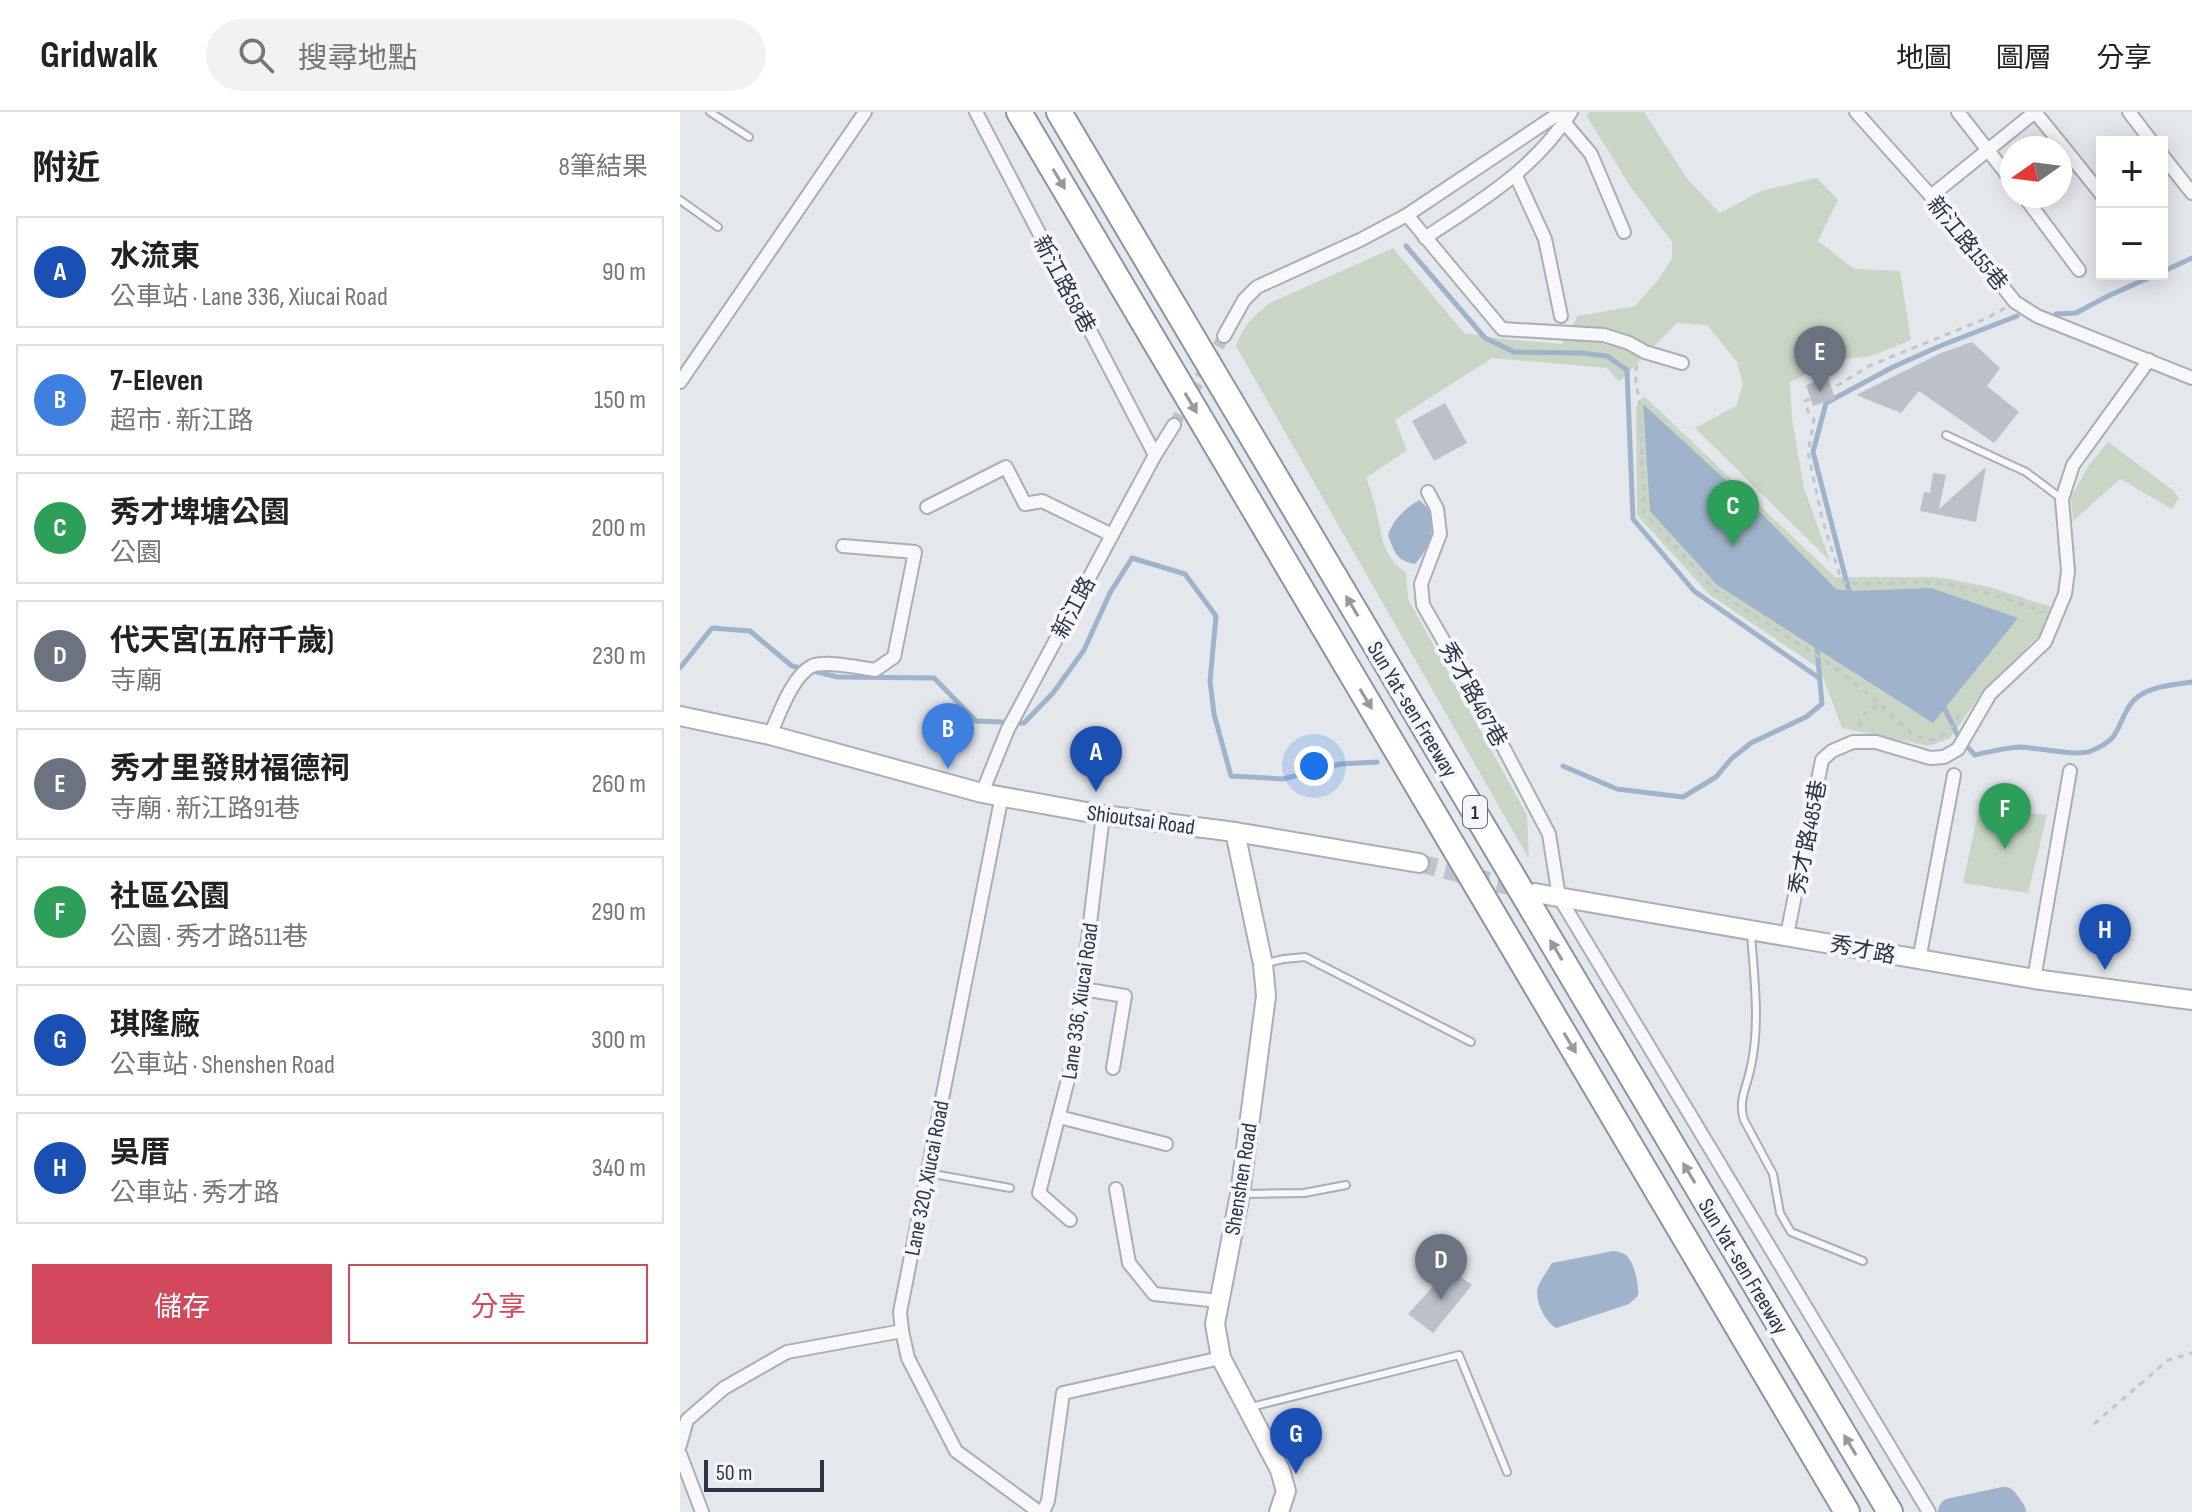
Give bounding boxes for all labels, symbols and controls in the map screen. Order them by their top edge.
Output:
search box [206,19,766,91]
text: Gridwalk [40,33,158,78]
icon: search [234,33,278,77]
text: 搜尋地點 [298,41,418,77]
text: 地圖 [1896,42,1952,75]
text: 圖層 [1996,42,2052,75]
text: 分享 [2096,42,2152,75]
north arrow [2000,136,2072,208]
map controls [2096,136,2168,280]
button: + [2096,136,2168,208]
text: 附近 [32,148,100,189]
text: 8筆結果 [559,152,648,183]
one-way arrow [1052,168,1066,190]
street label: 新江路155巷 [1921,191,2013,296]
button: − [2096,208,2168,280]
street label: 新江路58巷 [1027,231,1101,338]
text: 水流東 [110,239,200,275]
text: A [54,257,66,288]
text: 90 m [602,257,646,288]
text: 公車站 · Lane 336, Xiucai Road [110,282,388,313]
pin: E [1794,326,1846,392]
text: 7-Eleven [110,363,203,399]
text: B [54,385,66,416]
text: 150 m [594,385,646,416]
one-way arrow [1184,392,1198,414]
text: 超市 · 新江路 [110,406,253,437]
pin: C [1707,480,1759,546]
text: 秀才埤塘公園 [110,495,290,531]
text: C [53,513,67,544]
text: 200 m [591,513,646,544]
text: 公園 [110,538,162,569]
street label: 新江路 [1047,572,1102,643]
one-way arrow [1345,595,1359,617]
text: 代天宮(五府千歲) [110,623,334,659]
street label: Sun Yat-sen Freeway [1361,637,1463,783]
street label: 秀才路467巷 [1433,638,1513,752]
text: D [53,641,67,672]
text: 230 m [592,641,646,672]
text: 寺廟 [110,666,162,697]
one-way arrow [1359,688,1373,710]
pin: B [922,703,974,769]
pin: A [1070,726,1122,792]
your location [1294,746,1334,786]
text: 秀才里發財福德祠 [110,751,350,787]
text: E [54,769,66,800]
text: 260 m [591,769,646,800]
street label: 秀才路485巷 [1784,778,1833,897]
pin: F [1979,783,2031,849]
text: 寺廟 · 新江路91巷 [110,794,300,825]
road number: 1 [1463,796,1487,828]
street label: Shioutsai Road [1085,800,1196,841]
text: 社區公園 [110,879,230,915]
text: F [55,897,65,928]
text: 290 m [591,897,646,928]
pin: H [2079,904,2131,970]
street label: Lane 336, Xiucai Road [1056,921,1105,1081]
text: 公園 · 秀才路511巷 [110,922,308,953]
street label: 秀才路 [1828,931,1898,970]
one-way arrow [1549,939,1563,961]
text: 琪隆廠 [110,1007,200,1043]
text: G [53,1025,67,1056]
text: 300 m [591,1025,646,1056]
one-way arrow [1563,1032,1577,1054]
text: 公車站 · Shenshen Road [110,1050,335,1081]
street label: Lane 320, Xiucai Road [899,1098,956,1258]
street label: Shenshen Road [1219,1121,1264,1237]
text: 吳厝 [110,1135,170,1171]
text: H [53,1153,67,1184]
text: 340 m [592,1153,646,1184]
one-way arrow [1682,1162,1696,1184]
text: 公車站 · 秀才路 [110,1178,279,1209]
street label: Sun Yat-sen Freeway [1692,1194,1794,1340]
pin: D [1415,1234,1467,1300]
button: 儲存 [32,1264,332,1344]
button: 分享 [348,1264,648,1344]
pin: G [1270,1408,1322,1474]
one-way arrow [1843,1434,1857,1456]
scale bar [704,1456,824,1492]
text: 50 m [716,1460,752,1487]

